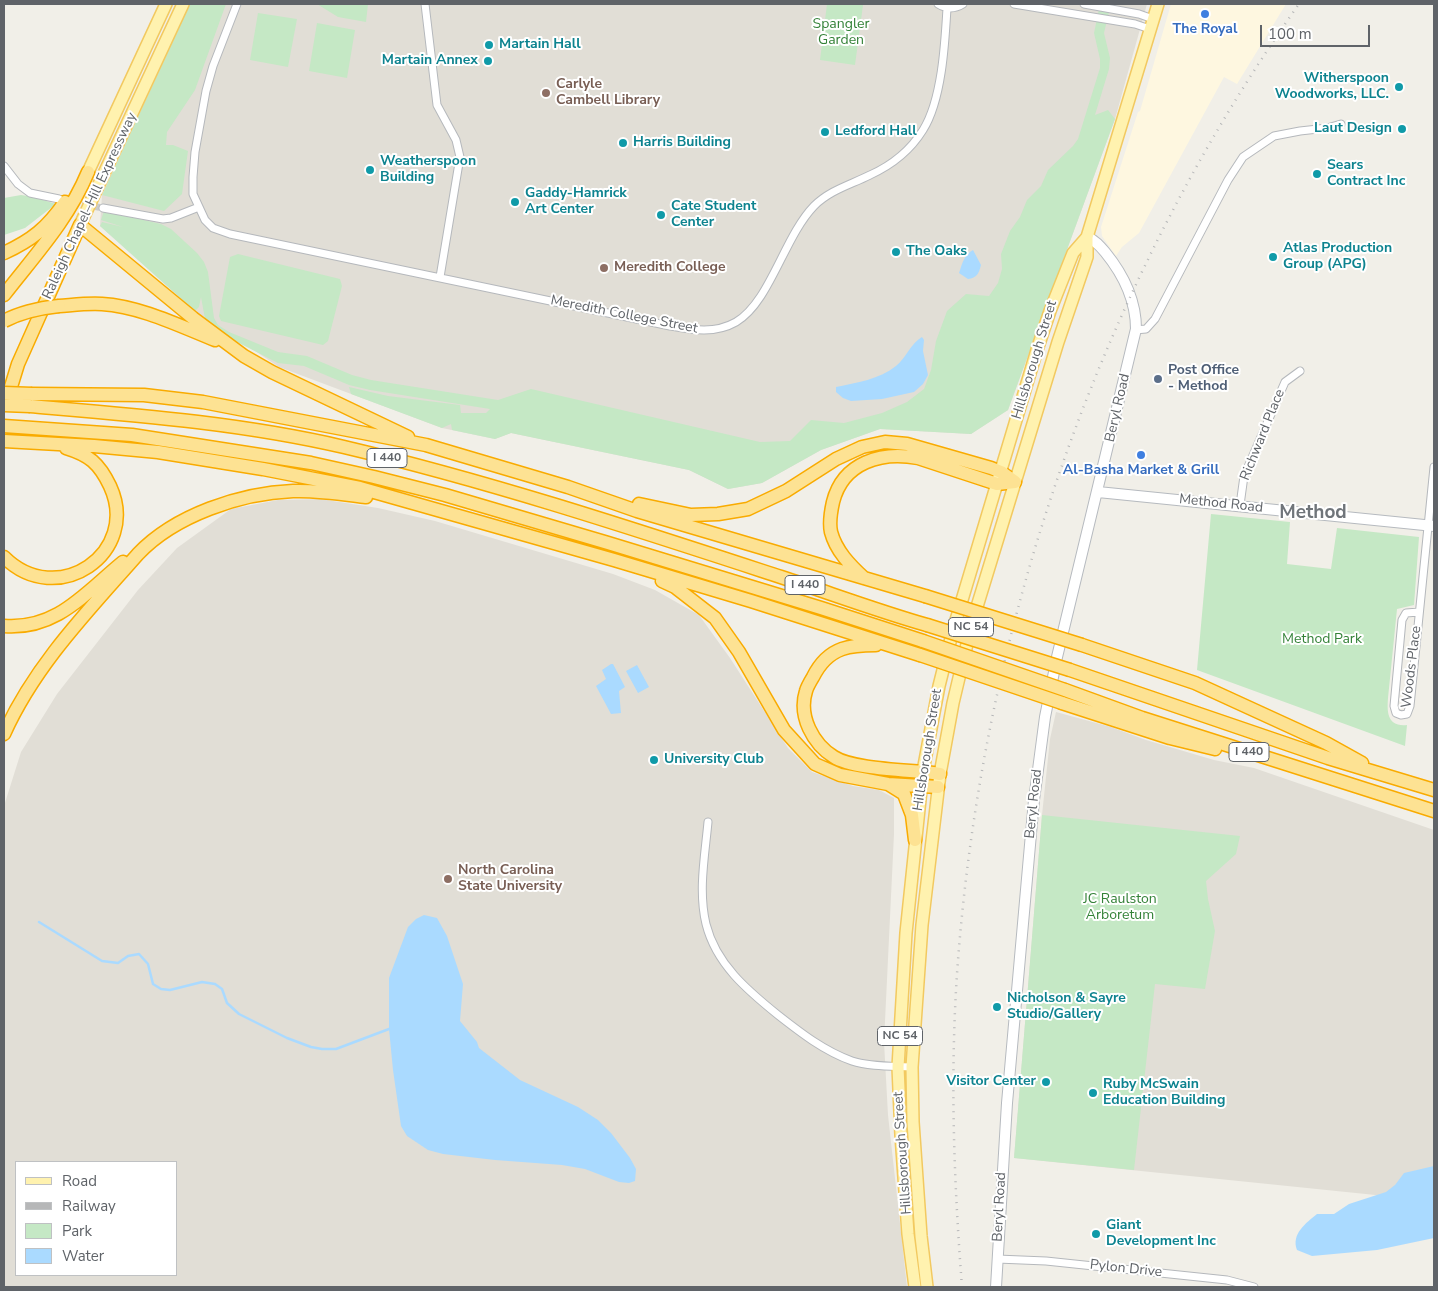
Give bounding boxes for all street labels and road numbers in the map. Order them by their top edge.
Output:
street label: Raleigh Chapel–Hill Expressway [39,110,141,302]
street label: Meredith College Street [549,292,699,338]
street label: Hillsborough Street [1009,299,1061,421]
street label: Beryl Road [1102,372,1134,444]
street label: Richward Place [1237,387,1289,483]
road number: I 440 [367,448,407,468]
street label: Method Road [1178,491,1264,517]
road number: I 440 [785,576,825,594]
road number: NC 54 [948,618,994,636]
street label: Woods Place [1399,625,1425,709]
street label: Hillsborough Street [910,688,946,812]
road number: I 440 [1229,742,1269,762]
street label: Beryl Road [1022,768,1046,840]
road number: NC 54 [878,1026,922,1046]
street label: Hillsborough Street [890,1091,916,1215]
street label: Beryl Road [990,1172,1010,1242]
street label: Pylon Drive [1089,1257,1163,1281]

